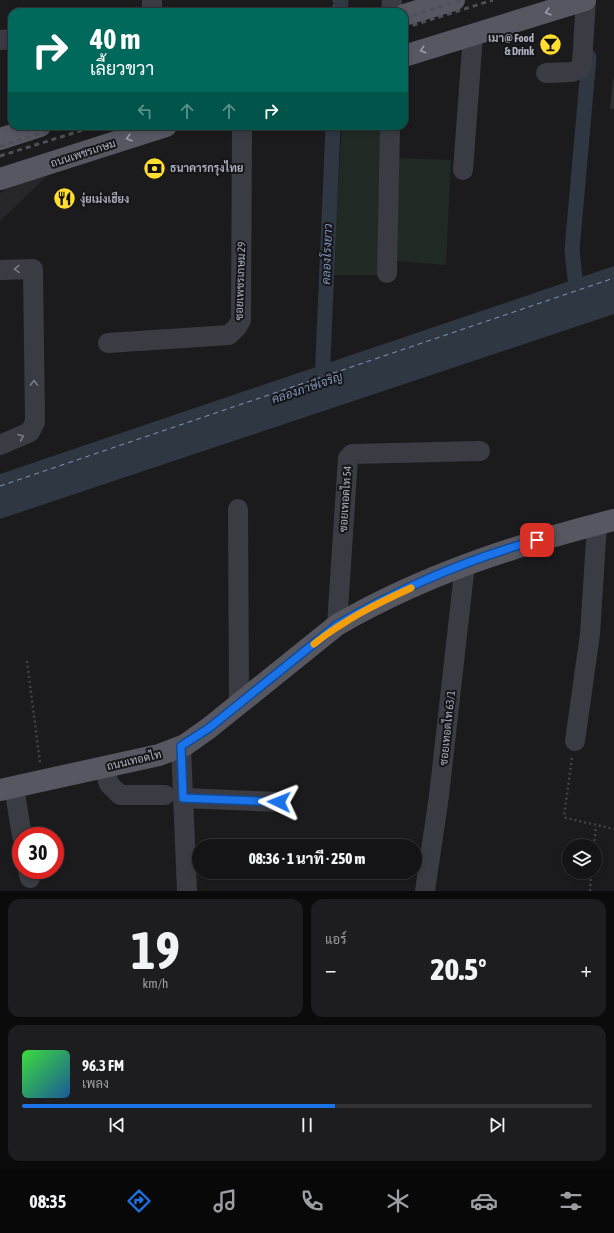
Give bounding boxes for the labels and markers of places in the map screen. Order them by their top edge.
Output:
bar icon: เมา@ Food & Drink [537,31,563,57]
place label: เมา@ Food & Drink [488,32,534,57]
bank icon: ธนาคารกรุงไทย [142,155,168,181]
place label: ธนาคารกรุงไทย [170,160,243,176]
restaurant icon: งุ่ยเม่งเฮียง [52,186,78,212]
place label: งุ่ยเม่งเฮียง [80,191,129,207]
pin [520,523,554,557]

